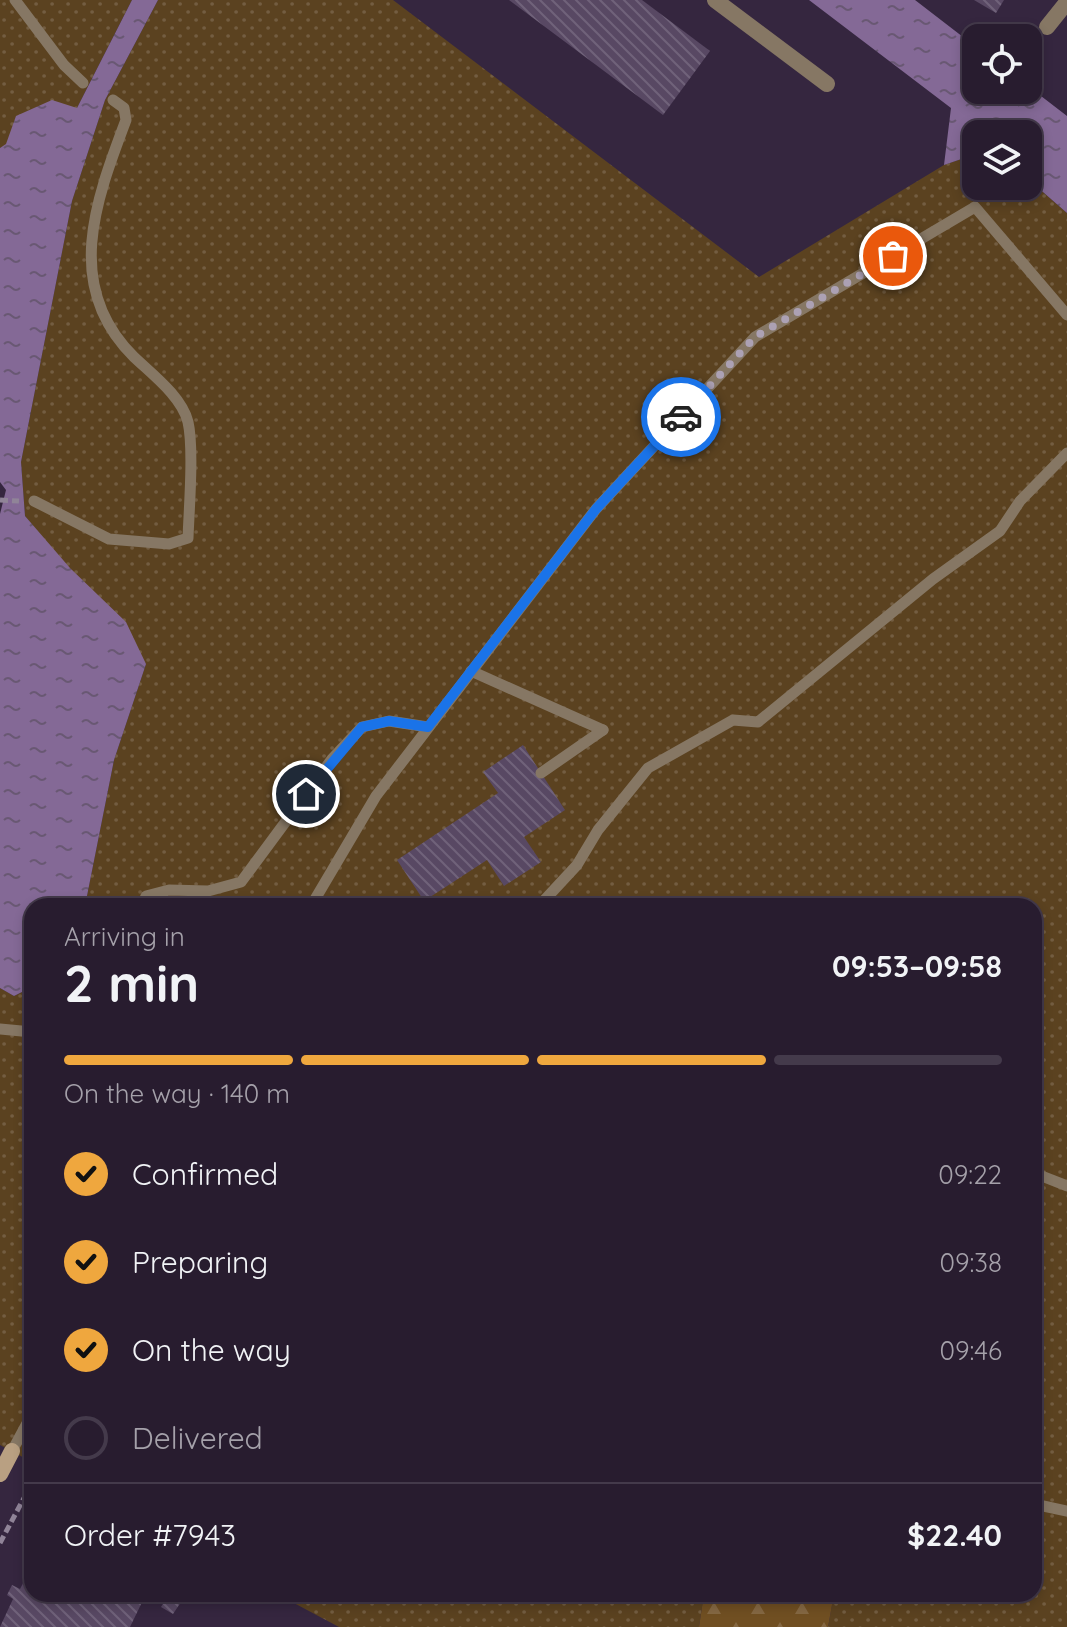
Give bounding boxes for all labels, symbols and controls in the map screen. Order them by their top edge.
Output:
map controls [962,24,1042,200]
button: locate [962,24,1042,104]
button: layers [962,120,1042,200]
pin [859,222,927,290]
icon: bag [871,234,915,278]
courier [641,377,721,457]
icon: car [659,395,703,439]
pin [272,760,340,828]
icon: home [284,772,328,816]
text: Arriving in [64,920,185,953]
text: 09:53–09:58 [832,947,1002,985]
text: 2 min [64,950,199,1015]
text: On the way · 140 m [64,1077,290,1110]
icon: check [64,1152,108,1196]
text: Confirmed [132,1155,278,1193]
text: 09:22 [938,1158,1002,1191]
icon: check [64,1240,108,1284]
text: Preparing [132,1243,268,1281]
text: 09:38 [939,1246,1002,1279]
icon: check [64,1328,108,1372]
text: On the way [132,1331,291,1369]
text: 09:46 [939,1334,1002,1367]
text: Delivered [132,1419,263,1457]
text: Order #7943 [64,1516,236,1554]
text: $22.40 [907,1516,1002,1554]

